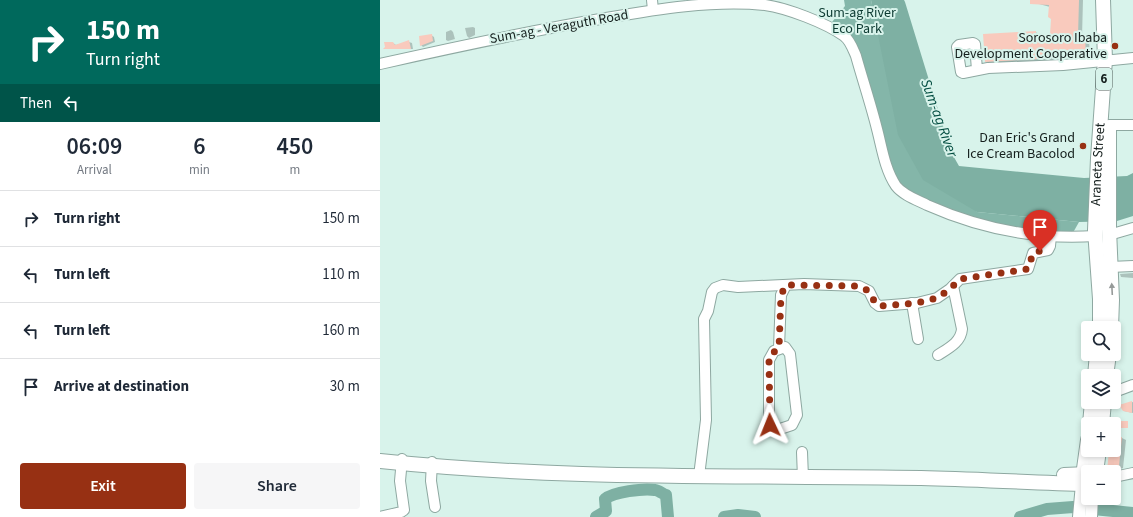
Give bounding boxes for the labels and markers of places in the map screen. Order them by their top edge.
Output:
place label: Sorosoro Ibaba Development Cooperative [954,28,1107,64]
marker: Sorosoro Ibaba Development Cooperative [1110,41,1120,51]
place label: Dan Eric's Grand Ice Cream Bacolod [967,128,1075,164]
marker: Dan Eric's Grand Ice Cream Bacolod [1078,141,1088,151]
pin [1023,210,1057,251]

